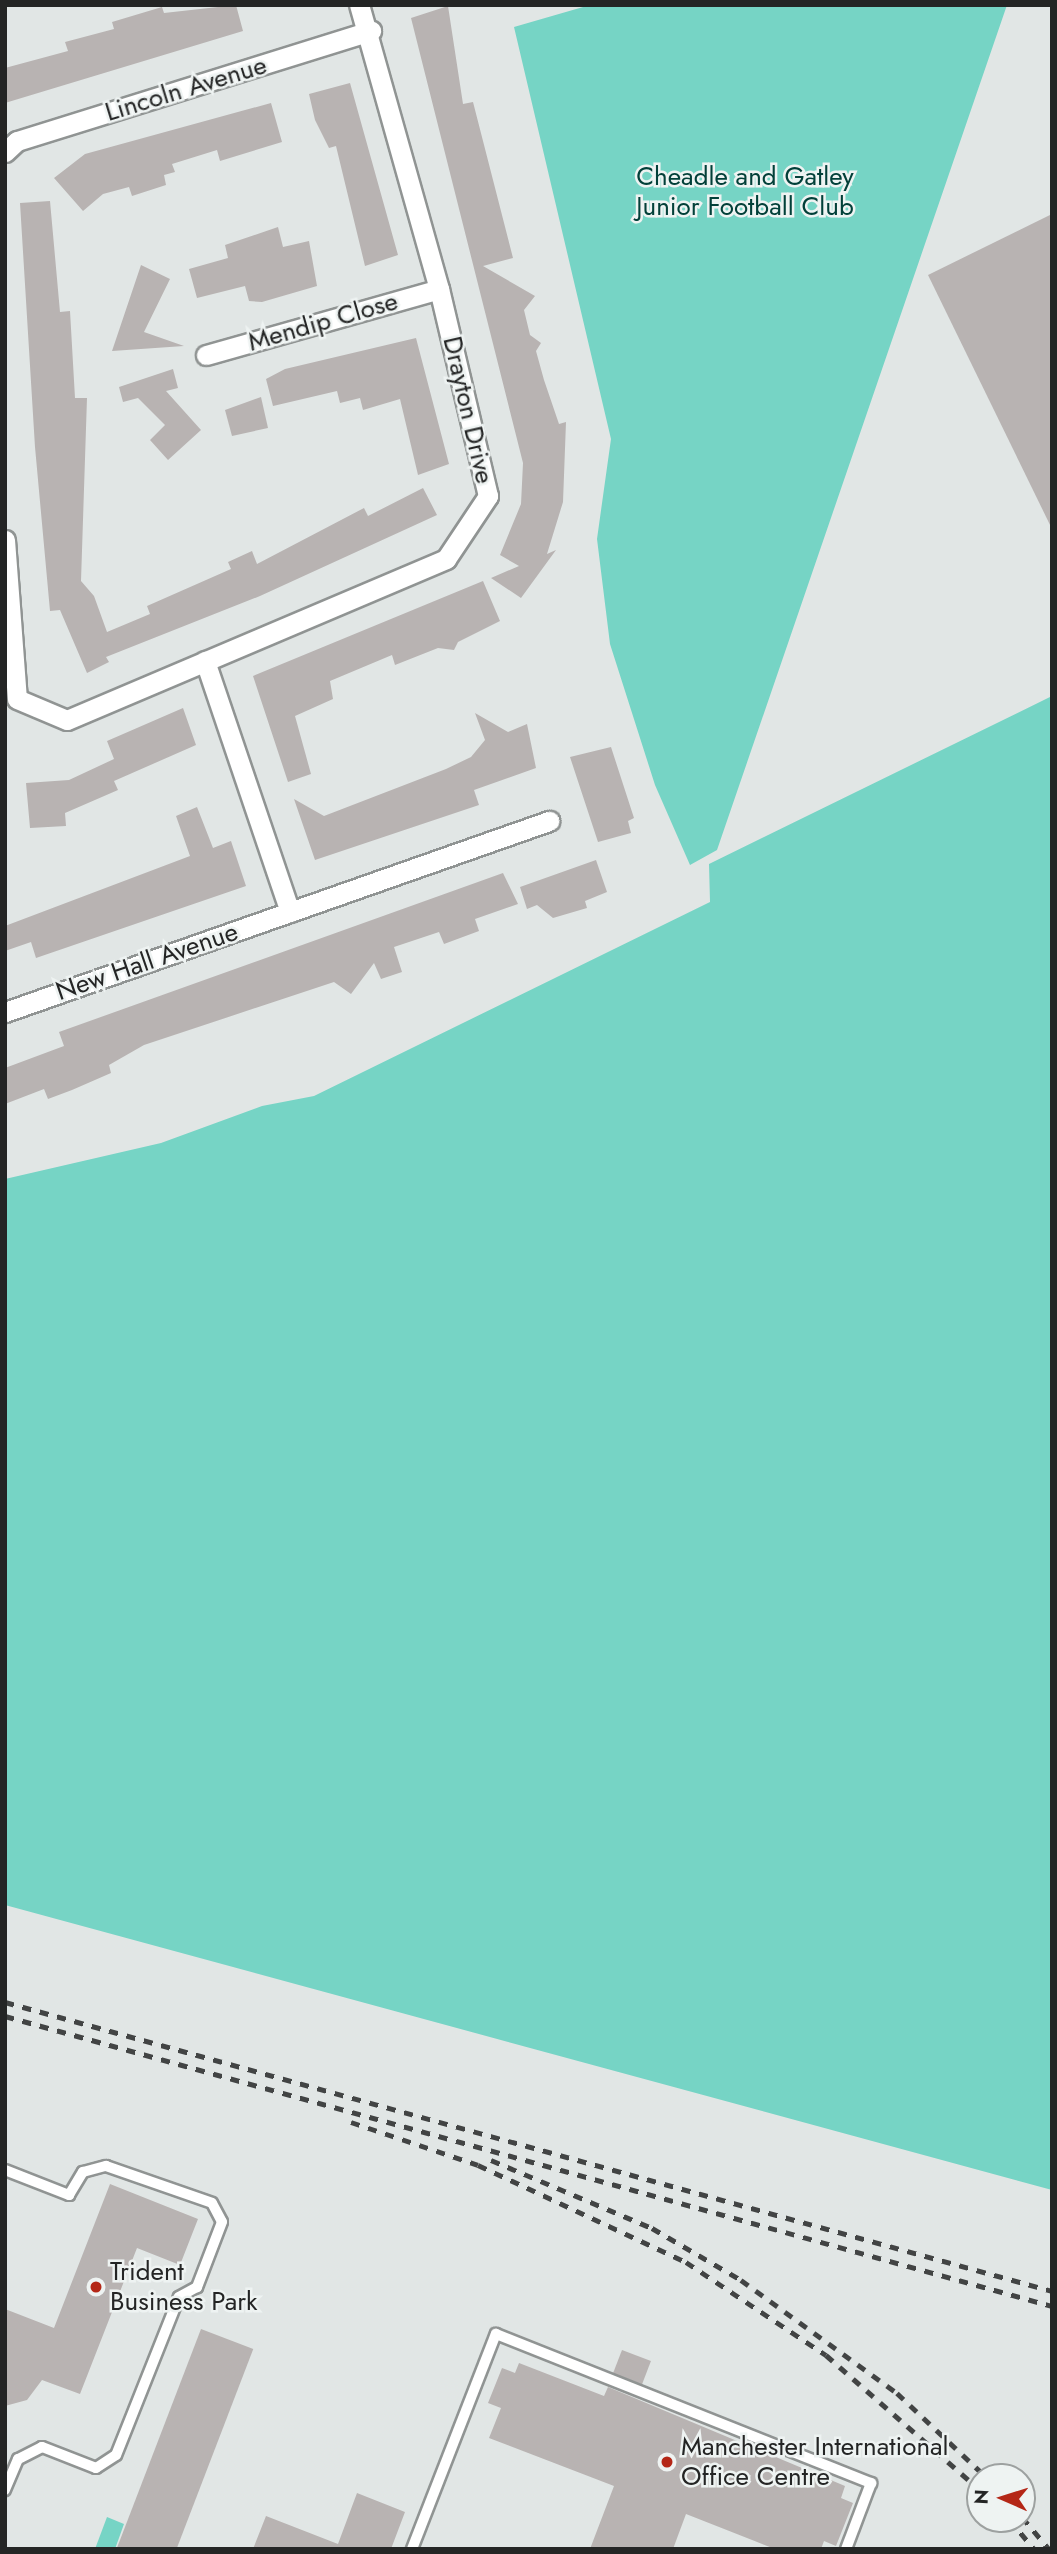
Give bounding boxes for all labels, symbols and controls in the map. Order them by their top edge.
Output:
street label: Lincoln Avenue [102,50,270,128]
park label: Cheadle and Gatley Junior Football Club [636,161,854,222]
street label: Mendip Close [245,286,401,358]
street label: Drayton Drive [436,333,500,487]
street label: New Hall Avenue [52,916,242,1008]
place label: Trident Business Park [110,2256,258,2318]
marker: Trident Business Park [88,2279,104,2295]
place label: Manchester International Office Centre [681,2431,949,2492]
marker: Manchester International Office Centre [659,2454,675,2470]
north arrow [966,2463,1036,2533]
text: N [968,2489,995,2505]

